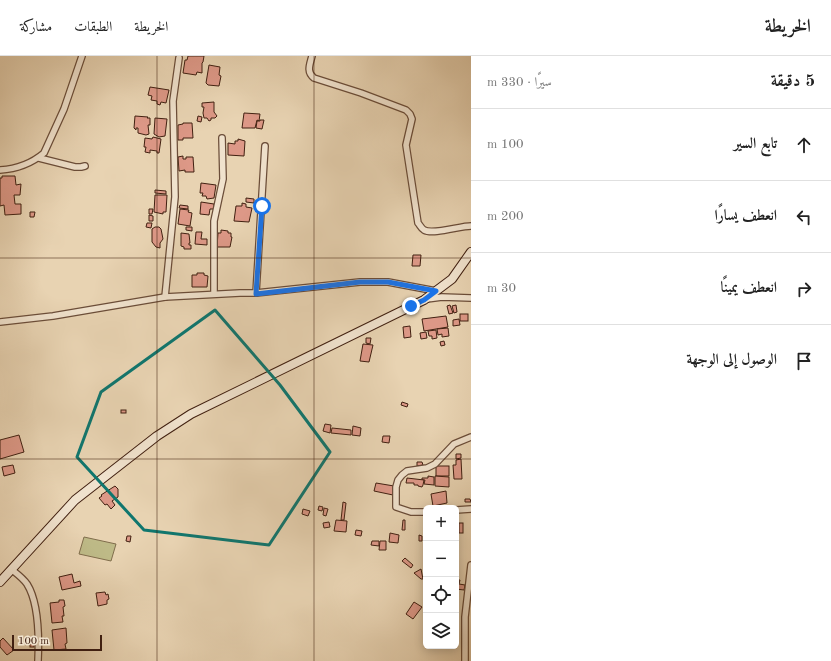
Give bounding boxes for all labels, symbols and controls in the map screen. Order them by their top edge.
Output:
text: الخريطة [765,18,811,37]
text: مشاركة [20,20,52,34]
text: الطبقات [74,20,112,34]
text: الخريطة [134,20,168,34]
text: 5 دقيقة [771,73,815,90]
text: سيرًا · 330 m [487,76,552,89]
icon: ahead [793,134,815,156]
text: تابع السير [734,137,777,152]
text: 100 m [487,138,524,151]
route start [253,197,271,215]
icon: left [793,206,815,228]
text: انعطف يسارًا [715,209,777,224]
text: 200 m [487,210,524,223]
icon: right [793,278,815,300]
text: انعطف يمينًا [721,281,777,296]
text: 30 m [487,282,516,295]
route end [402,297,420,315]
icon: arrive [793,350,815,372]
text: الوصول إلى الوجهة [686,353,777,368]
map controls [423,505,459,649]
button: + [423,505,459,541]
button: − [423,541,459,577]
button: locate [423,577,459,613]
button: layers [423,613,459,649]
scale bar [12,633,102,652]
text: 100 m [18,636,49,647]

